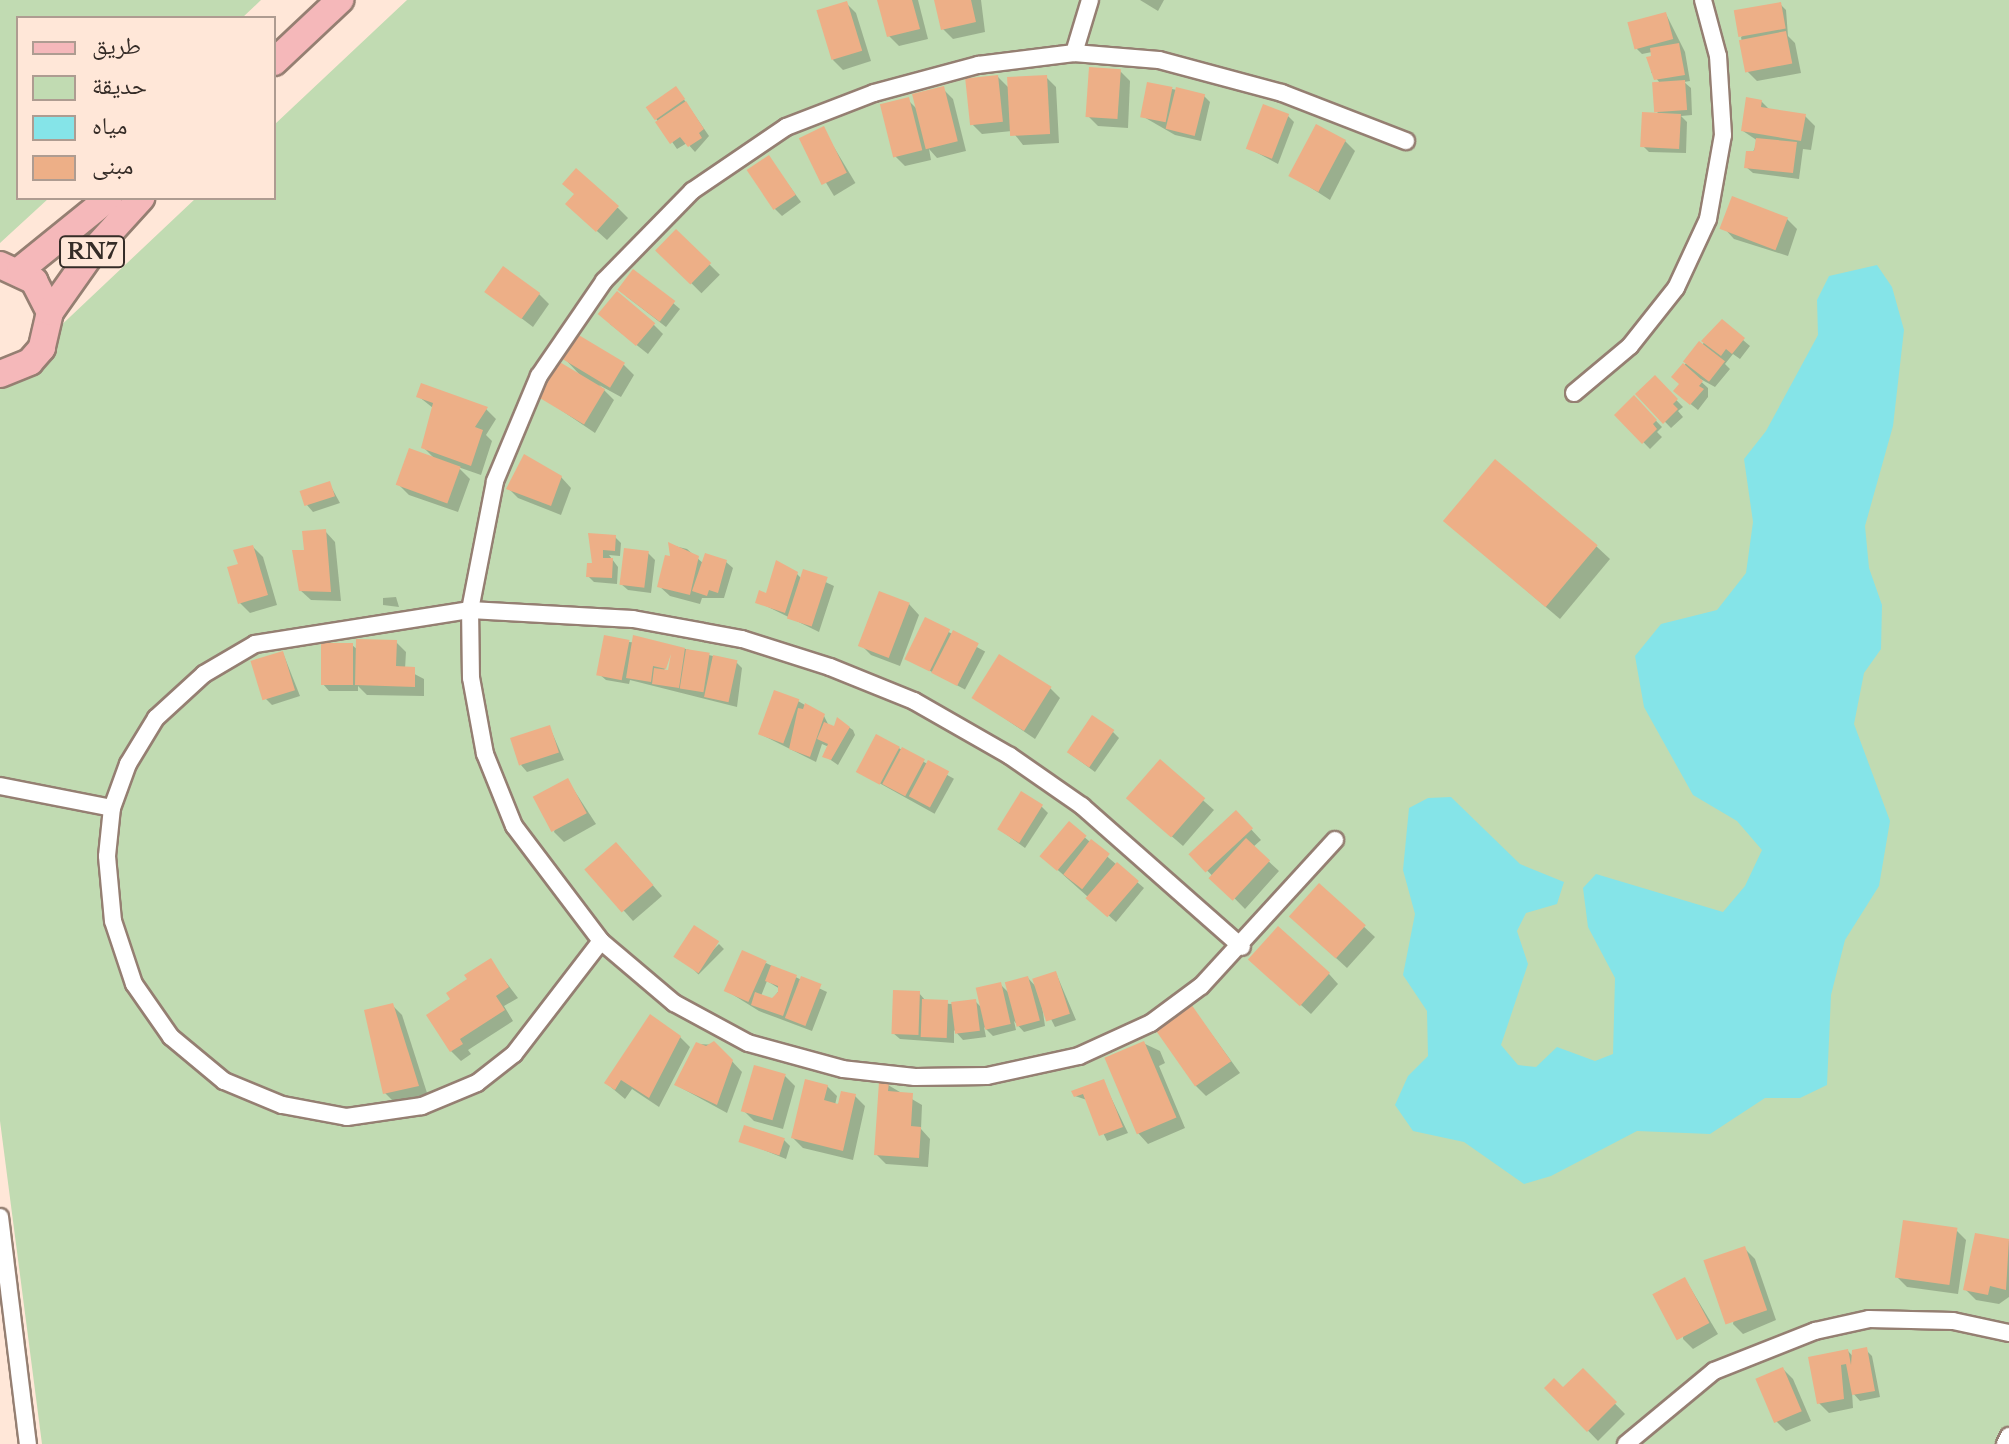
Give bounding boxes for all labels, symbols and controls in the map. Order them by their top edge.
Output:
legend [16,16,276,200]
text: طريق [92,31,141,60]
text: حديقة [92,71,147,100]
text: مياه [92,111,127,140]
text: مبنى [92,151,133,180]
road number: RN7 [58,234,126,270]

